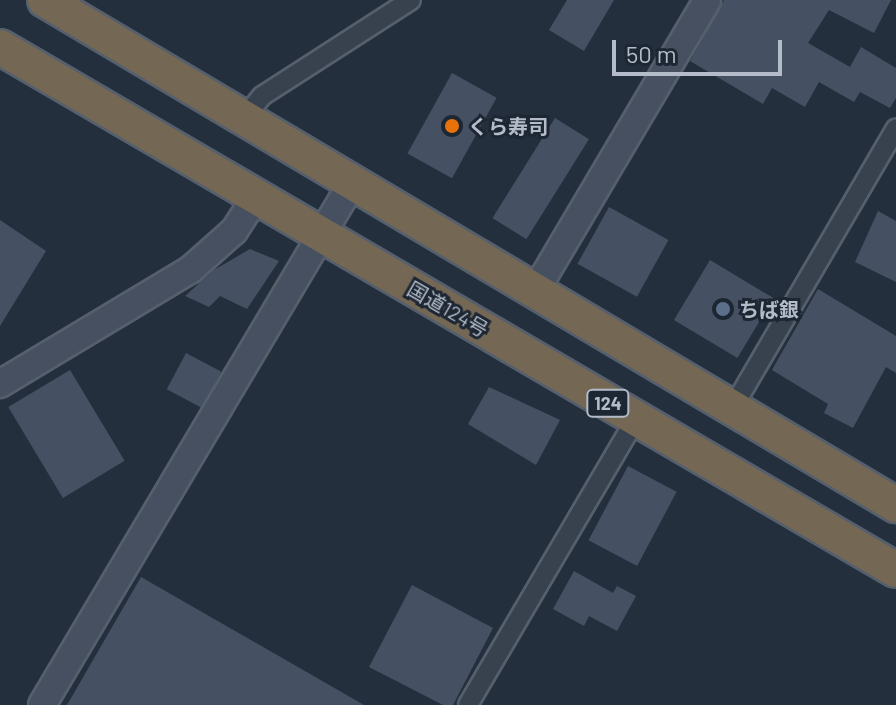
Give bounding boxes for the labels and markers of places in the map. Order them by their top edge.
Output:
place label: くら寿司 [468,114,548,138]
marker: くら寿司 [443,117,461,135]
place label: ちば銀 [739,297,799,321]
marker: ちば銀 [714,300,732,318]

